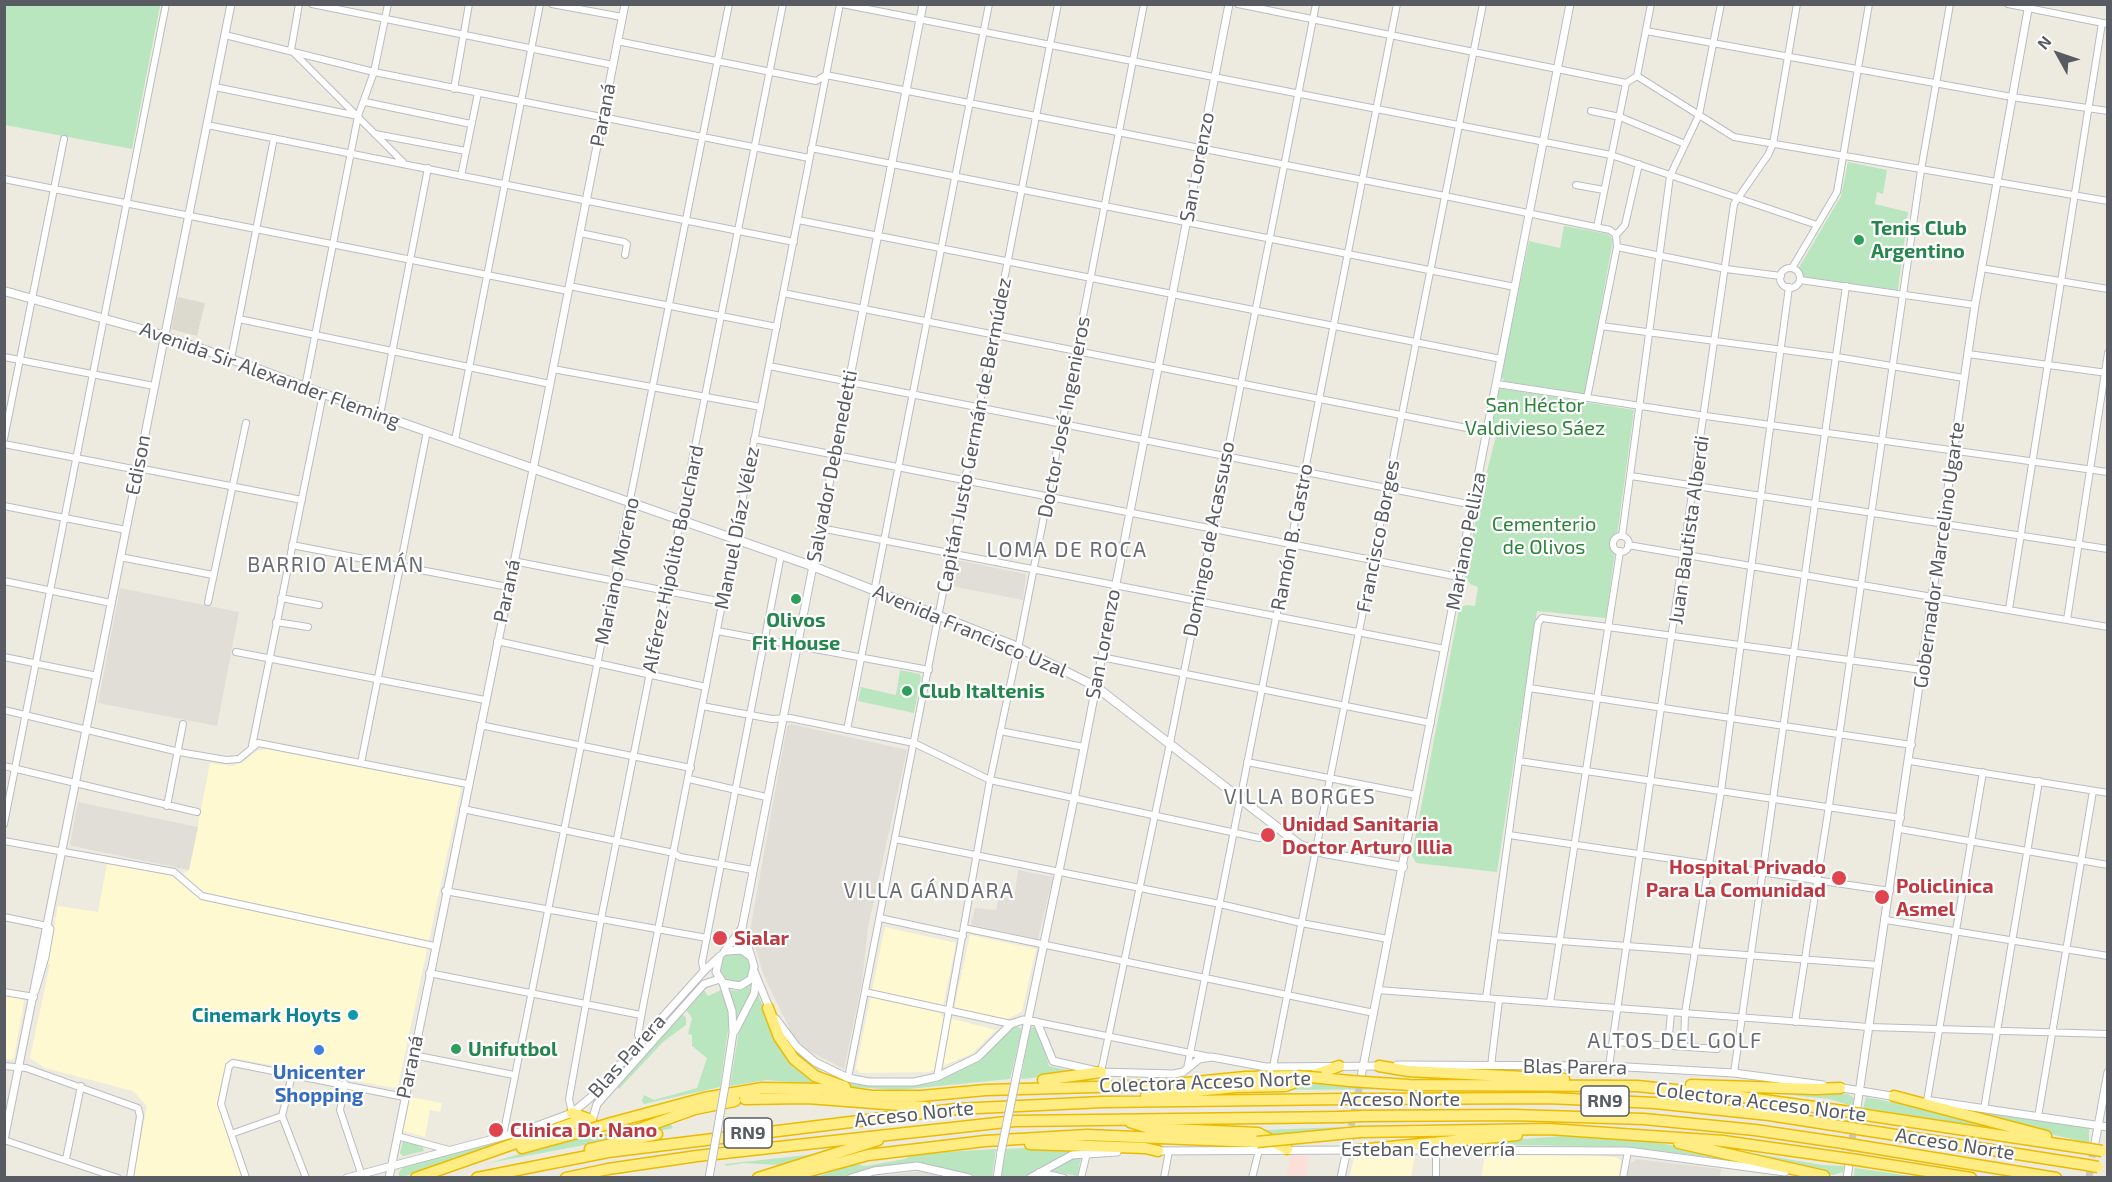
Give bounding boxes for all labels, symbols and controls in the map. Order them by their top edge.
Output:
north arrow [2028,24,2088,84]
text: N [2033,32,2055,53]
street label: Paraná [585,81,621,149]
street label: San Lorenzo [1175,110,1219,224]
place label: Tenis Club Argentino [1871,216,1967,263]
marker: Tenis Club Argentino [1852,233,1866,247]
street label: Capitán Justo Germán de Bermúdez [932,275,1016,595]
street label: Doctor José Ingenieros [1033,314,1095,520]
street label: Avenida Sir Alexander Fleming [137,317,403,433]
street label: Salvador Debenedetti [802,368,862,564]
park label: San Héctor Valdivieso Sáez [1465,393,1605,440]
street label: Gobernador Marcelino Ugarte [1908,420,1970,690]
street label: Edison [120,433,156,497]
street label: Juan Bautista Alberdi [1664,434,1714,626]
street label: Domingo de Acassuso [1178,439,1240,639]
street label: Alférez Hipólito Bouchard [637,443,709,675]
street label: Manuel Díaz Vélez [709,444,765,612]
street label: Francisco Borges [1351,458,1405,614]
street label: Ramón B. Castro [1266,462,1318,612]
street label: Mariano Pelliza [1441,470,1491,612]
street label: Mariano Moreno [590,495,644,647]
park label: Cementerio de Olivos [1492,512,1596,559]
district label: LOMA DE ROCA [986,537,1148,563]
district label: BARRIO ALEMÁN [247,552,425,578]
street label: Paraná [489,557,525,625]
street label: Avenida Francisco Uzal [869,579,1071,683]
street label: San Lorenzo [1081,587,1125,701]
marker: Olivos Fit House [789,592,803,606]
place label: Olivos Fit House [752,608,840,655]
place label: Club Italtenis [919,679,1045,703]
marker: Club Italtenis [900,684,914,698]
district label: VILLA BORGES [1224,784,1376,810]
place label: Unidad Sanitaria Doctor Arturo Illia [1282,812,1453,859]
marker: Unidad Sanitaria Doctor Arturo Illia [1259,826,1277,844]
place label: Hospital Privado Para La Comunidad [1646,855,1826,902]
marker: Hospital Privado Para La Comunidad [1830,869,1848,887]
place label: Policlinica Asmel [1896,874,1994,921]
district label: VILLA GÁNDARA [843,878,1015,904]
marker: Policlinica Asmel [1873,888,1891,906]
place label: Sialar [734,926,789,950]
marker: Sialar [711,929,729,947]
place label: Cinemark Hoyts [192,1003,341,1027]
marker: Cinemark Hoyts [346,1008,360,1022]
street label: Blas Parera [583,1009,671,1103]
district label: ALTOS DEL GOLF [1587,1028,1763,1054]
street label: Paraná [392,1033,428,1101]
place label: Unifutbol [468,1037,558,1061]
marker: Unifutbol [449,1042,463,1056]
marker: Unicenter Shopping [312,1043,326,1057]
street label: Blas Parera [1523,1054,1627,1080]
place label: Unicenter Shopping [273,1060,365,1107]
street label: Colectora Acceso Norte [1099,1066,1311,1098]
street label: Colectora Acceso Norte [1654,1077,1868,1127]
road number: RN9 [1581,1086,1629,1116]
street label: Acceso Norte [1340,1087,1460,1111]
street label: Acceso Norte [853,1096,975,1132]
place label: Clinica Dr. Nano [510,1118,657,1142]
road number: RN9 [724,1118,772,1148]
marker: Clinica Dr. Nano [487,1121,505,1139]
street label: Acceso Norte [1894,1123,2016,1165]
street label: Esteban Echeverría [1341,1137,1515,1161]

